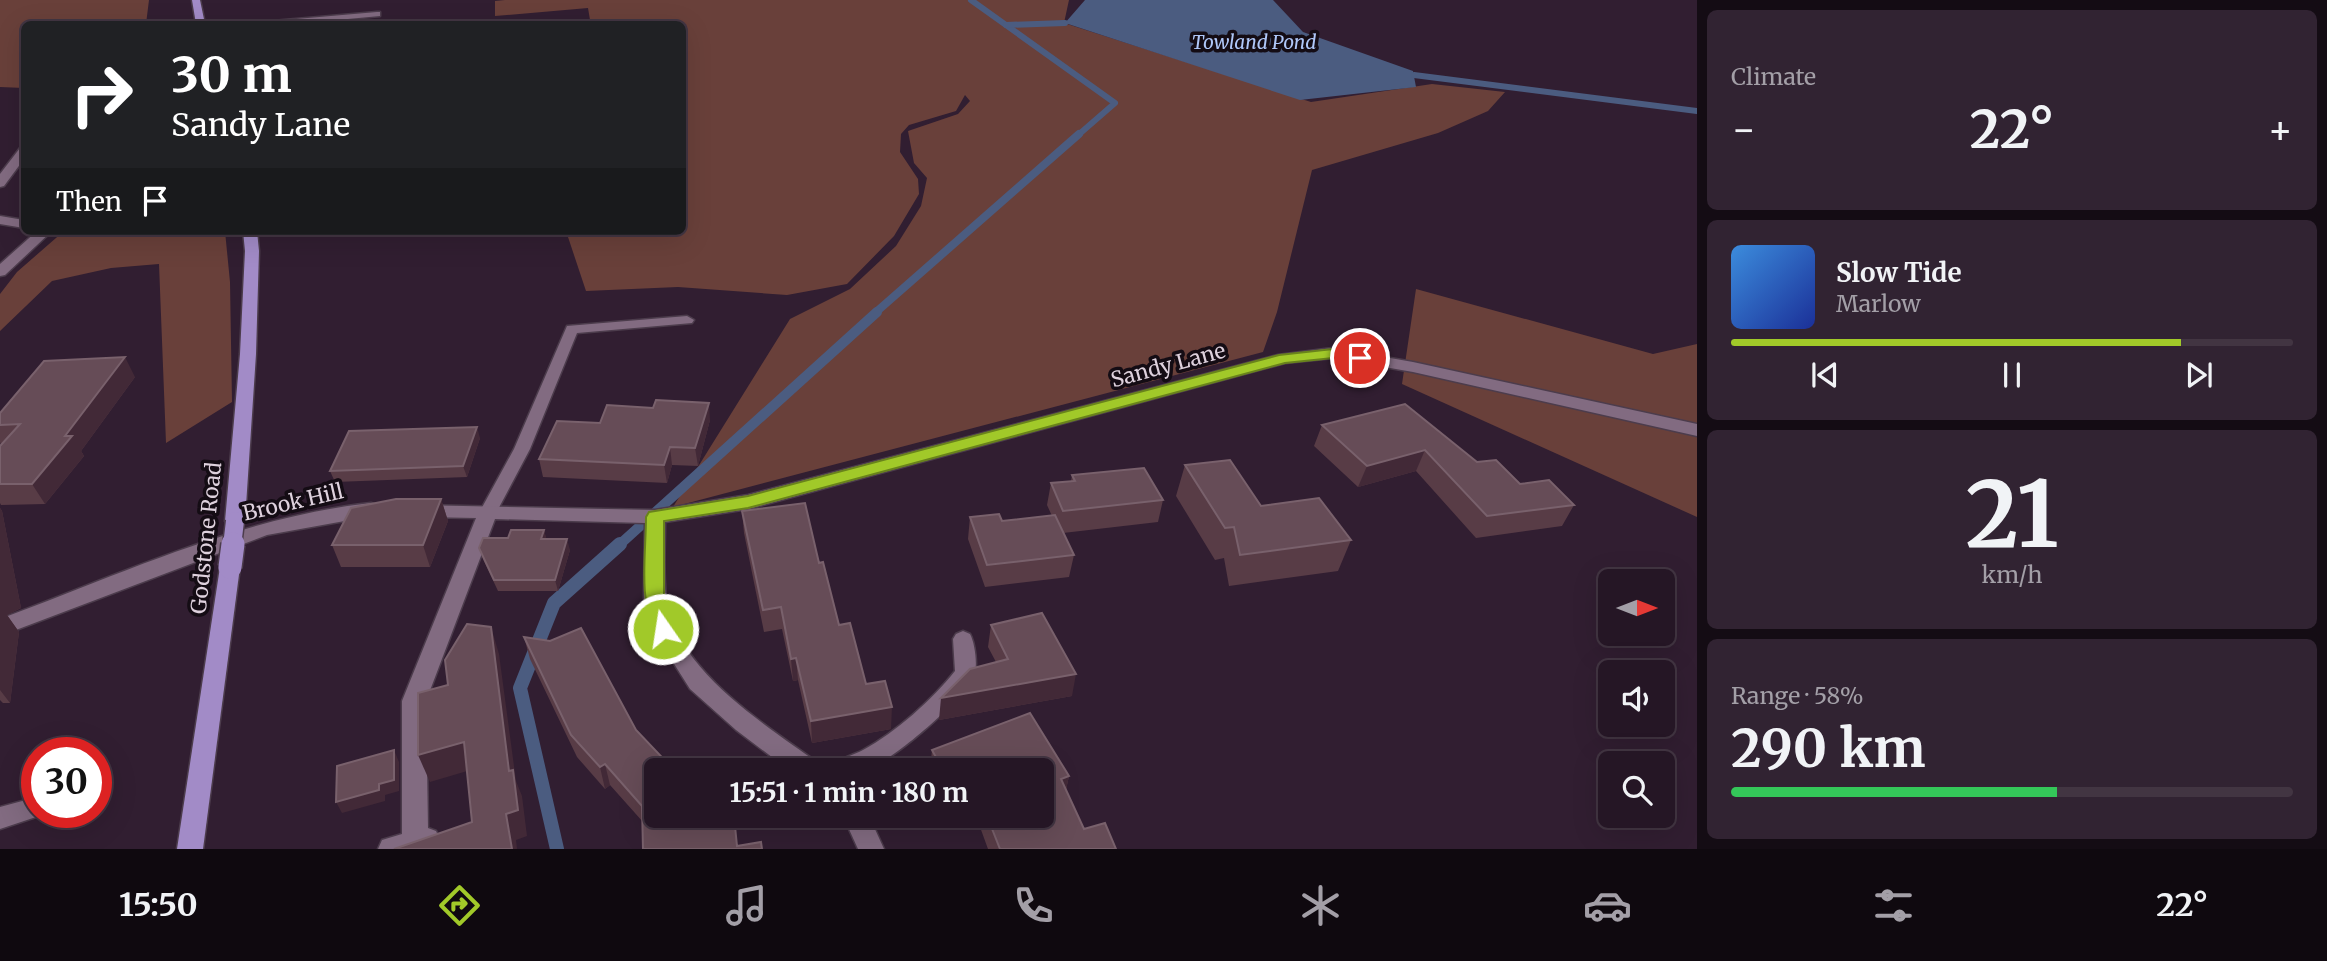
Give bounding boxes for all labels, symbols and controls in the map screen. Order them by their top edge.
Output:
water label: Towland Pond [1192,30,1316,54]
text: 30 m [171,44,292,105]
icon: right [56,49,147,140]
text: Climate [1731,62,1816,91]
text: 22° [1970,97,2054,162]
text: Sandy Lane [171,105,350,145]
text: − [1731,106,1756,153]
text: + [2268,106,2293,153]
icon: arrive [136,182,174,220]
text: Then [56,185,122,218]
text: Slow Tide [1836,256,1962,289]
text: Marlow [1836,289,1921,318]
pin [1330,328,1390,388]
street label: Sandy Lane [1108,337,1228,393]
icon: arrive [1341,339,1379,377]
icon: previous [1806,356,1844,394]
icon: pause [1993,356,2031,394]
icon: next [2180,356,2218,394]
text: 21 [1965,457,2059,572]
street label: Godstone Road [185,460,227,615]
street label: Brook Hill [240,477,346,527]
text: km/h [1982,560,2042,589]
north arrow [1598,569,1675,646]
map controls [1598,569,1675,828]
position arrow [626,592,700,666]
button: sound [1598,660,1675,737]
text: Range · 58% [1731,681,1864,710]
text: 290 km [1731,716,1926,781]
speed limit sign: 30 [21,737,112,828]
button: search [1598,751,1675,828]
text: 15:51 · 1 min · 180 m [730,776,968,809]
icon: directions [435,881,484,930]
icon: music [722,881,771,930]
icon: phone [1009,881,1058,930]
icon: climate [1296,881,1345,930]
icon: car [1583,881,1632,930]
icon: filters [1869,881,1918,930]
text: 15:50 [119,885,198,925]
text: 22° [2156,885,2208,925]

